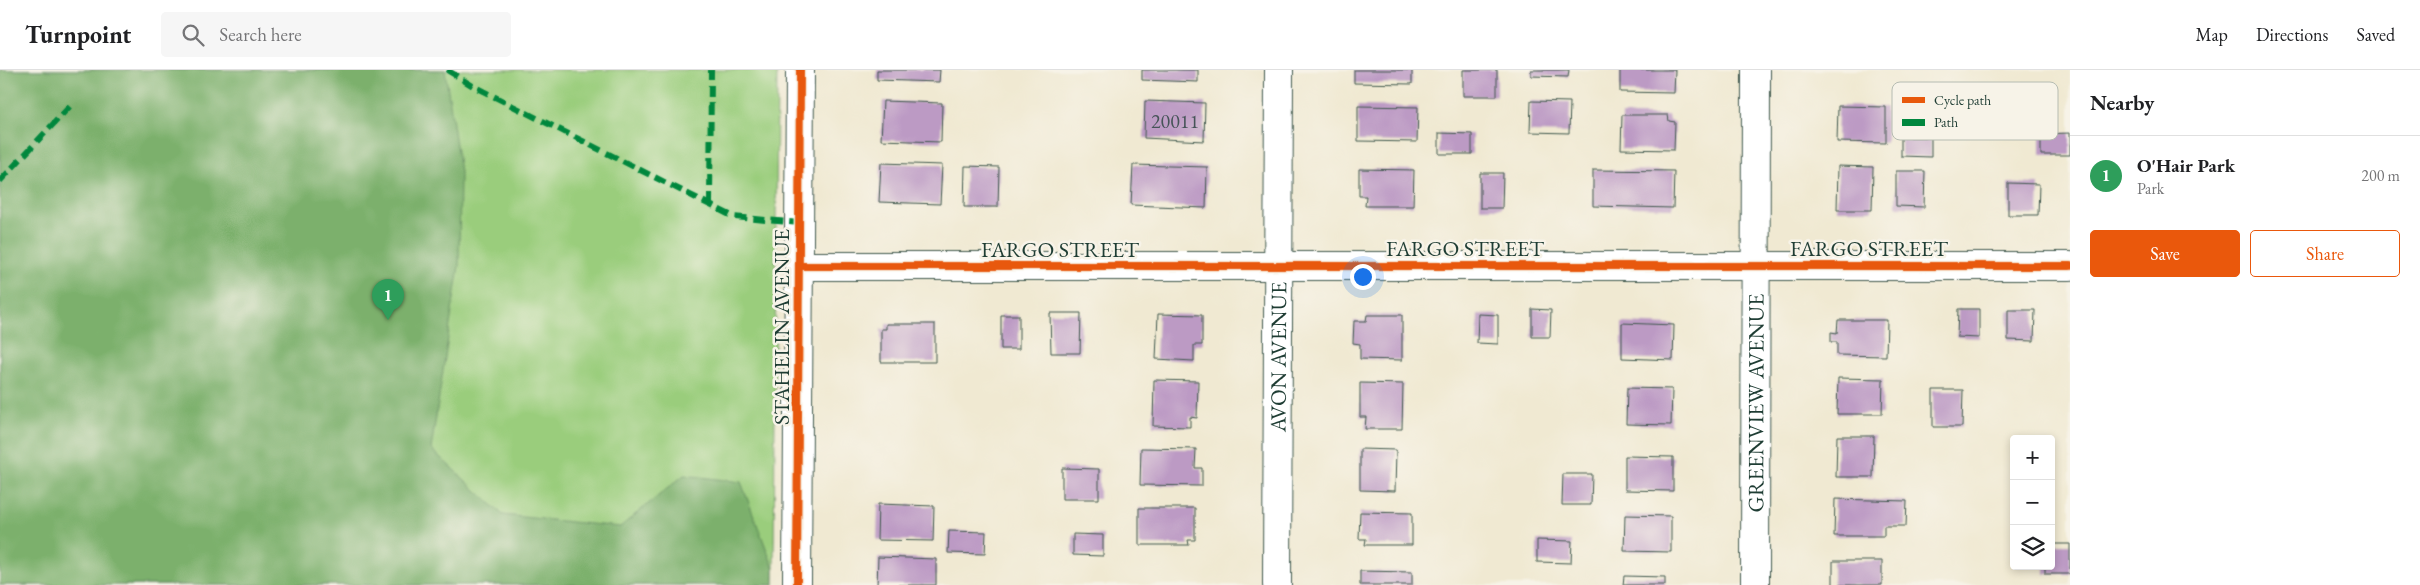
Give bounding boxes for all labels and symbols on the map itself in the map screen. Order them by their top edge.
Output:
legend [1892,82,2058,140]
text: Cycle path [1934,91,1991,109]
house number: 20011 [1151,108,1199,134]
text: Path [1934,113,1958,131]
street label: STAHELIN AVENUE [767,229,796,425]
street label: FARGO STREET [1386,234,1544,263]
street label: FARGO STREET [1790,234,1948,263]
street label: FARGO STREET [981,235,1139,264]
your location [1350,264,1376,290]
pin: 1 [372,279,404,320]
street label: AVON AVENUE [1263,282,1293,433]
street label: GREENVIEW AVENUE [1741,294,1770,512]

